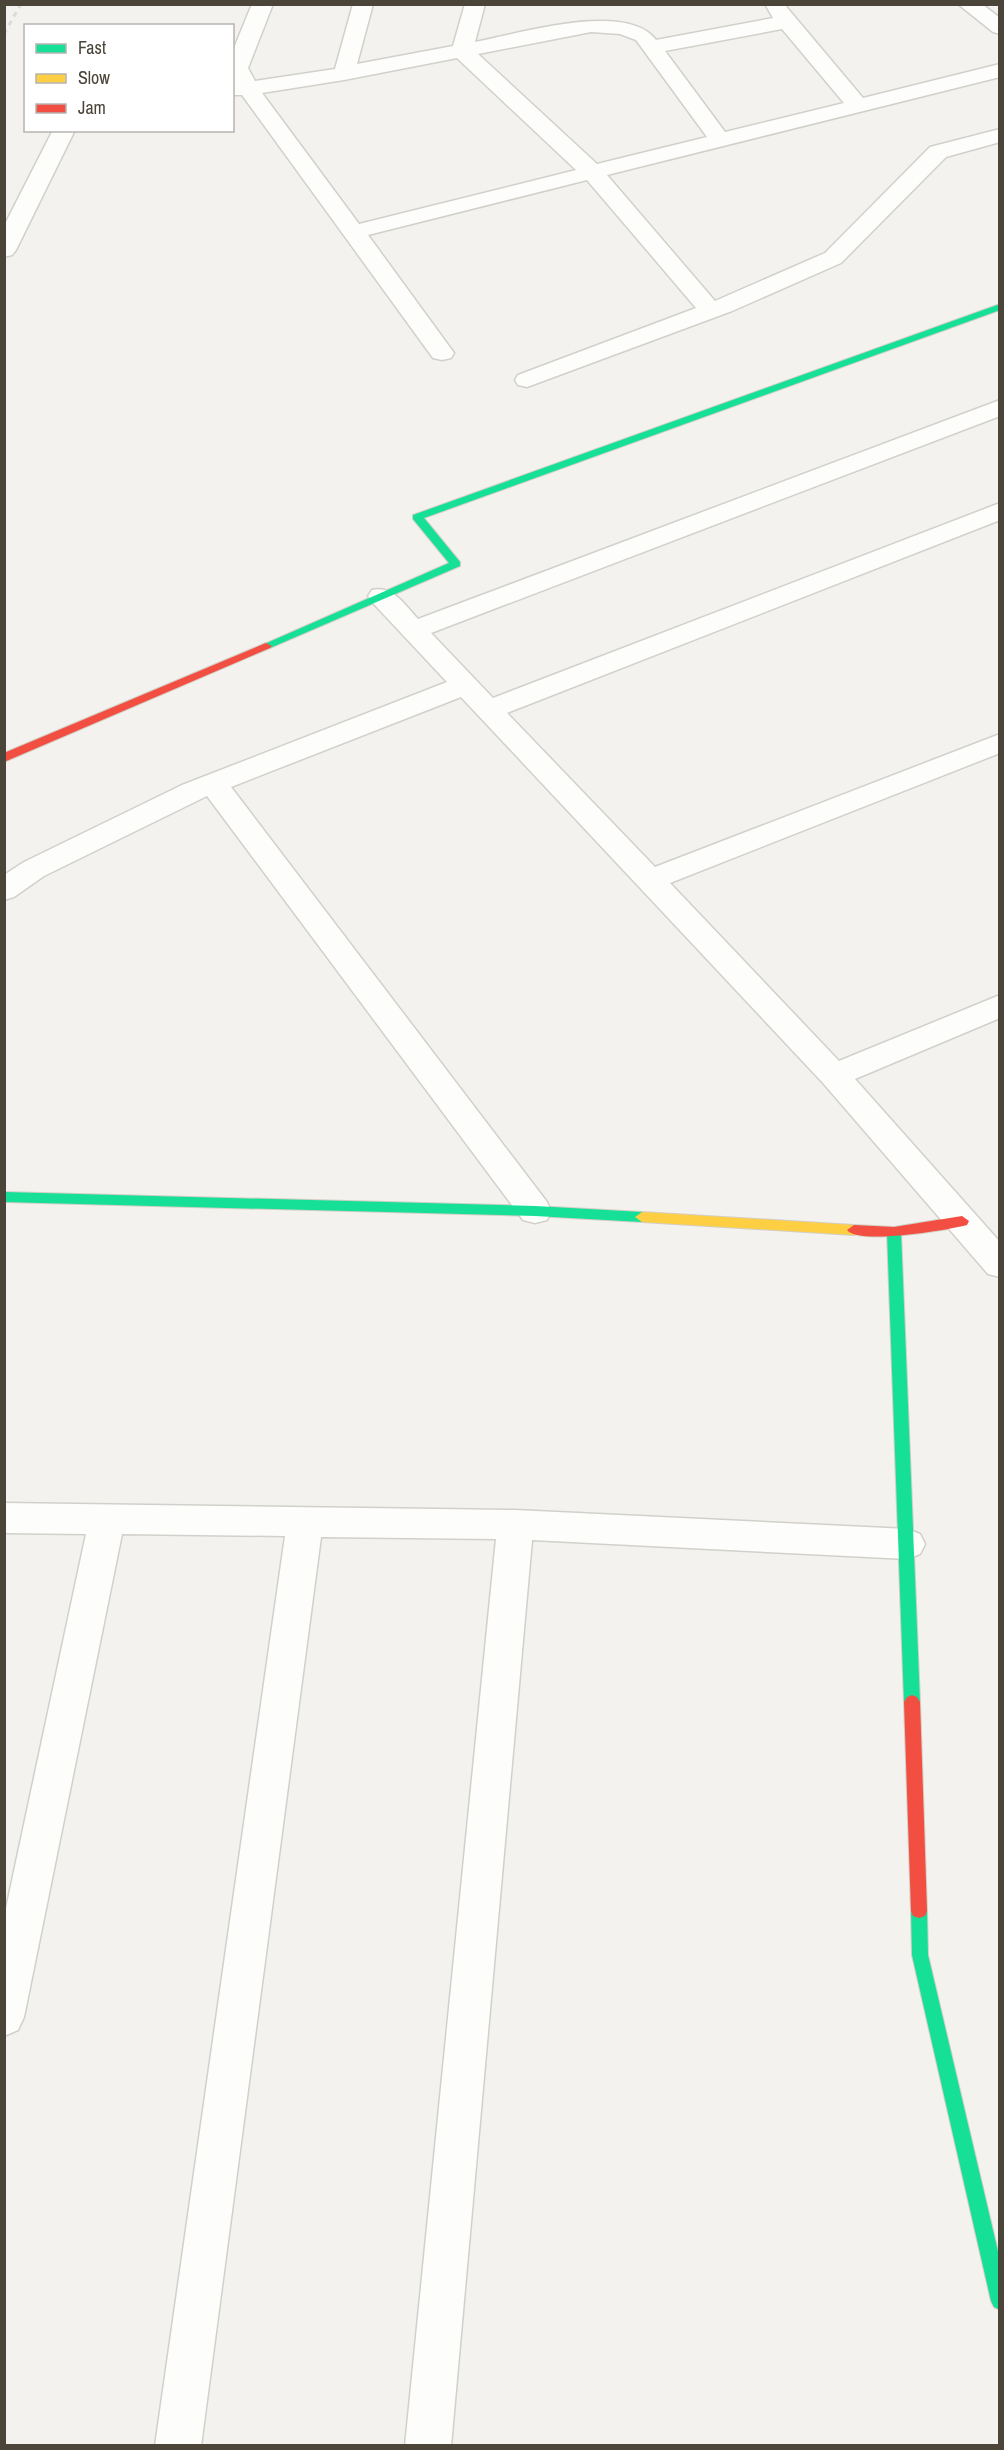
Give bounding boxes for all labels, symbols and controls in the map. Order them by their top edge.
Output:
legend [24,24,234,132]
text: Fast [78,35,106,60]
text: Slow [78,65,110,90]
text: Jam [78,95,106,120]

